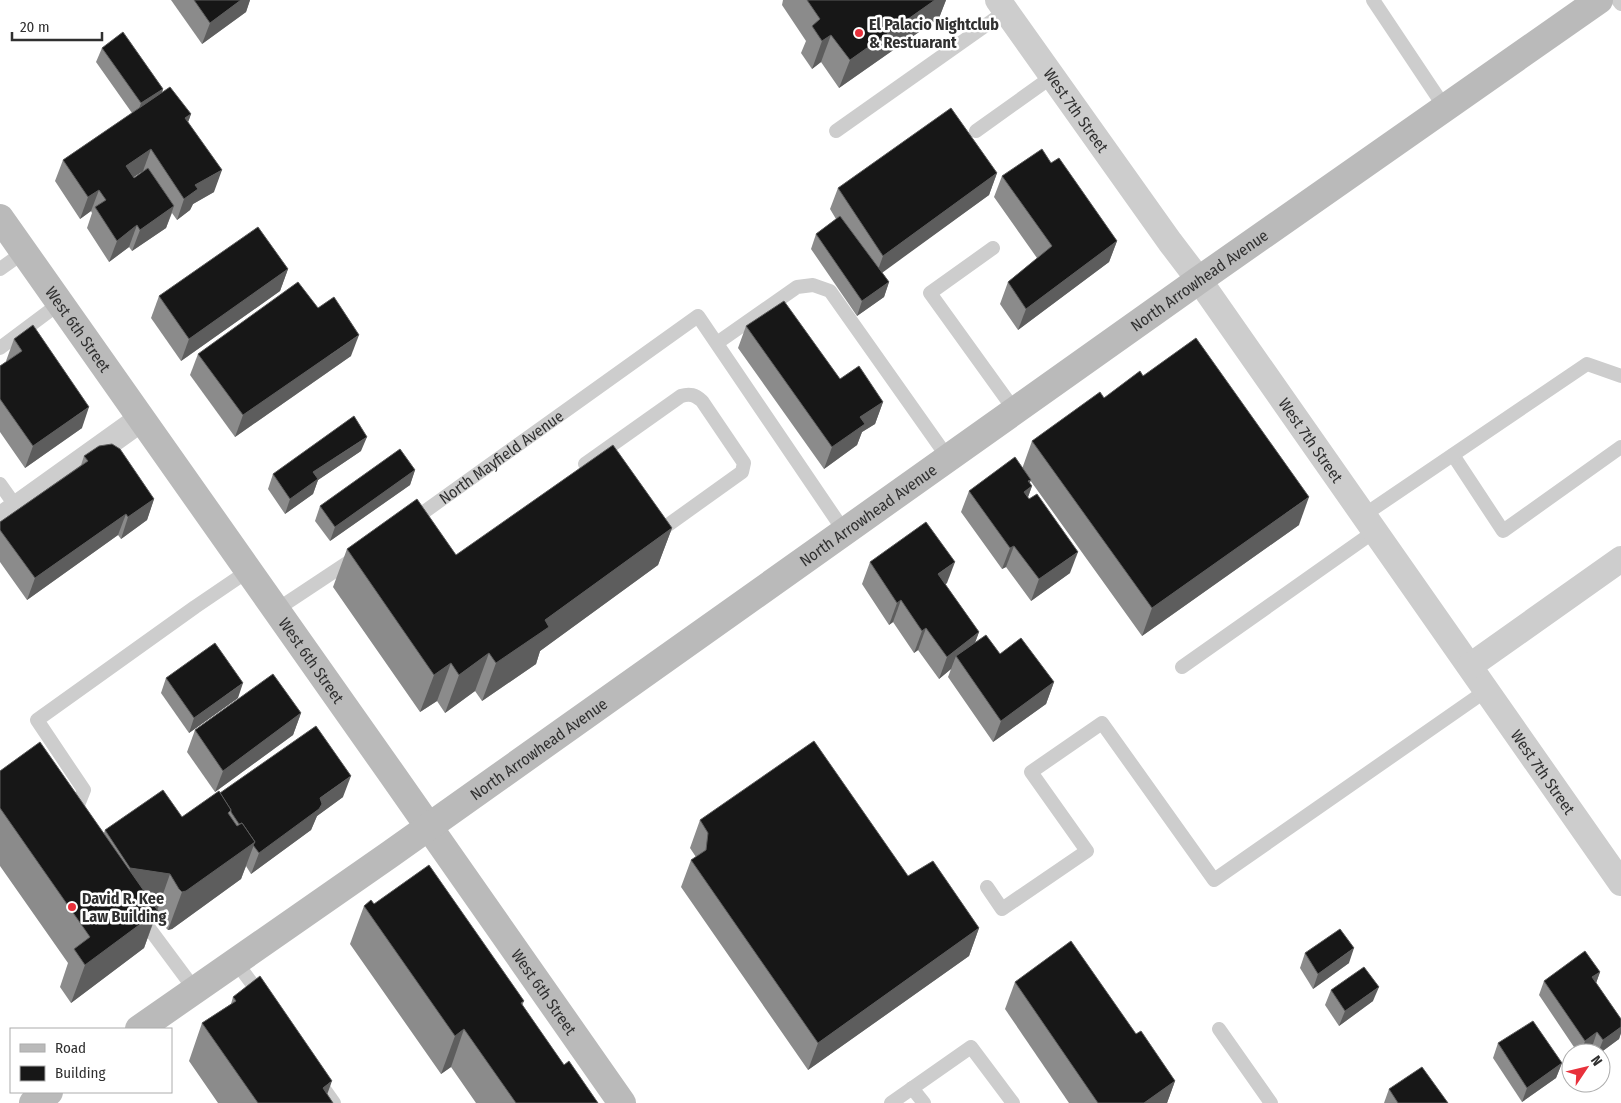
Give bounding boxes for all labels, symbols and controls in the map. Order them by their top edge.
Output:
scale bar [12,10,102,42]
place label: El Palacio Nightclub & Restuarant [869,15,999,52]
text: 20 m [20,18,50,36]
marker: El Palacio Nightclub & Restuarant [853,27,865,39]
street label: West 7th Street [1040,64,1113,156]
street label: North Arrowhead Avenue [1127,225,1272,335]
street label: West 6th Street [42,283,115,376]
street label: West 7th Street [1275,394,1348,487]
street label: North Mayfield Avenue [435,406,567,508]
street label: North Arrowhead Avenue [796,460,940,570]
street label: West 6th Street [275,614,349,707]
street label: North Arrowhead Avenue [466,694,611,804]
street label: West 7th Street [1507,726,1580,818]
place label: David R. Kee Law Building [82,889,166,926]
marker: David R. Kee Law Building [66,901,78,913]
street label: West 6th Street [508,945,581,1039]
legend [10,1028,172,1093]
text: Road [55,1039,86,1057]
north arrow [1561,1043,1611,1093]
text: N [1587,1053,1606,1069]
text: Building [55,1064,106,1082]

